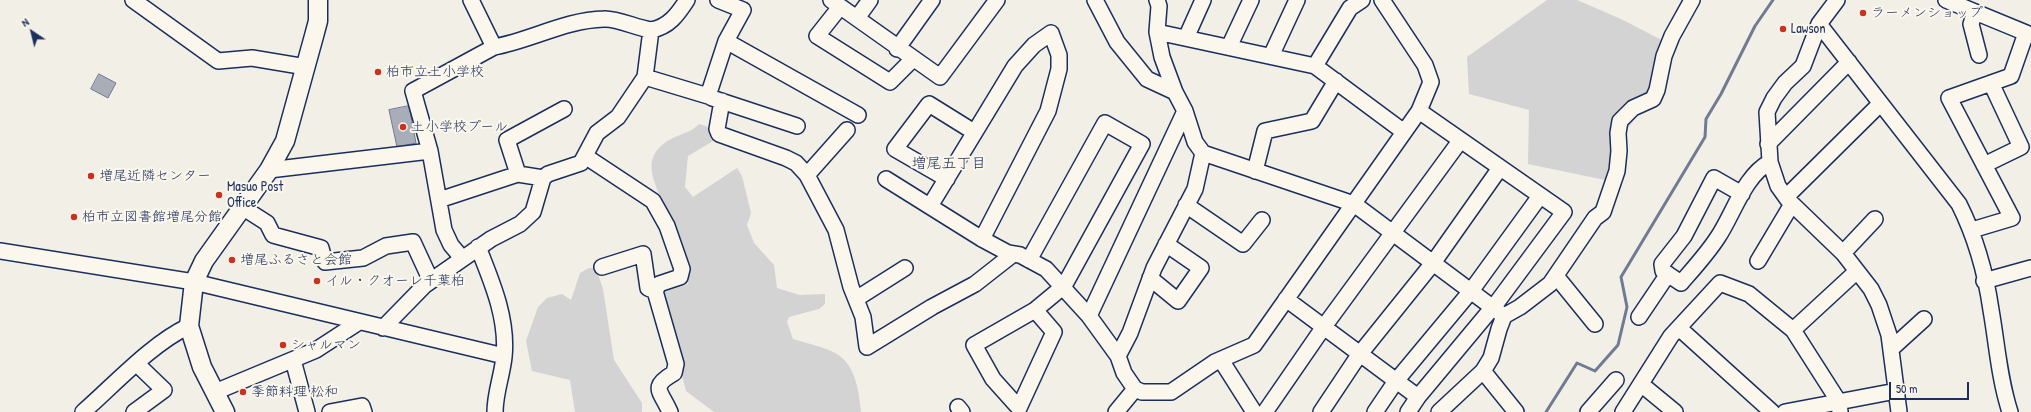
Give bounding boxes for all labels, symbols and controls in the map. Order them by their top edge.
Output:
place label: ラーメンショップ [1871,5,1983,21]
marker: ラーメンショップ [1858,8,1868,18]
north arrow [12,12,52,52]
text: N [19,15,32,30]
place label: Lawson [1791,21,1826,37]
marker: Lawson [1778,24,1788,34]
place label: 柏市立土小学校 [386,64,484,80]
marker: 柏市立土小学校 [373,67,383,77]
place label: 土小学校プール [411,119,508,135]
marker: 土小学校プール [398,122,408,132]
district label: 増尾五丁目 [912,155,986,173]
place label: 増尾近隣センター [99,168,211,184]
marker: 増尾近隣センター [86,171,96,181]
place label: Masuo Post Office [227,179,283,212]
marker: Masuo Post Office [214,190,224,200]
place label: 柏市立図書館増尾分館 [82,209,222,225]
marker: 柏市立図書館増尾分館 [69,212,79,222]
place label: 増尾ふるさと会館 [240,252,352,268]
marker: 増尾ふるさと会館 [227,255,237,265]
place label: イル・クオーレ千葉柏 [325,273,465,289]
marker: イル・クオーレ千葉柏 [312,276,322,286]
place label: シャルマン [291,337,361,353]
marker: シャルマン [278,340,288,350]
scale bar [1891,374,1971,400]
text: 50 m [1896,380,1917,397]
place label: 季節料理 松和 [251,384,338,400]
marker: 季節料理 松和 [238,387,248,397]

